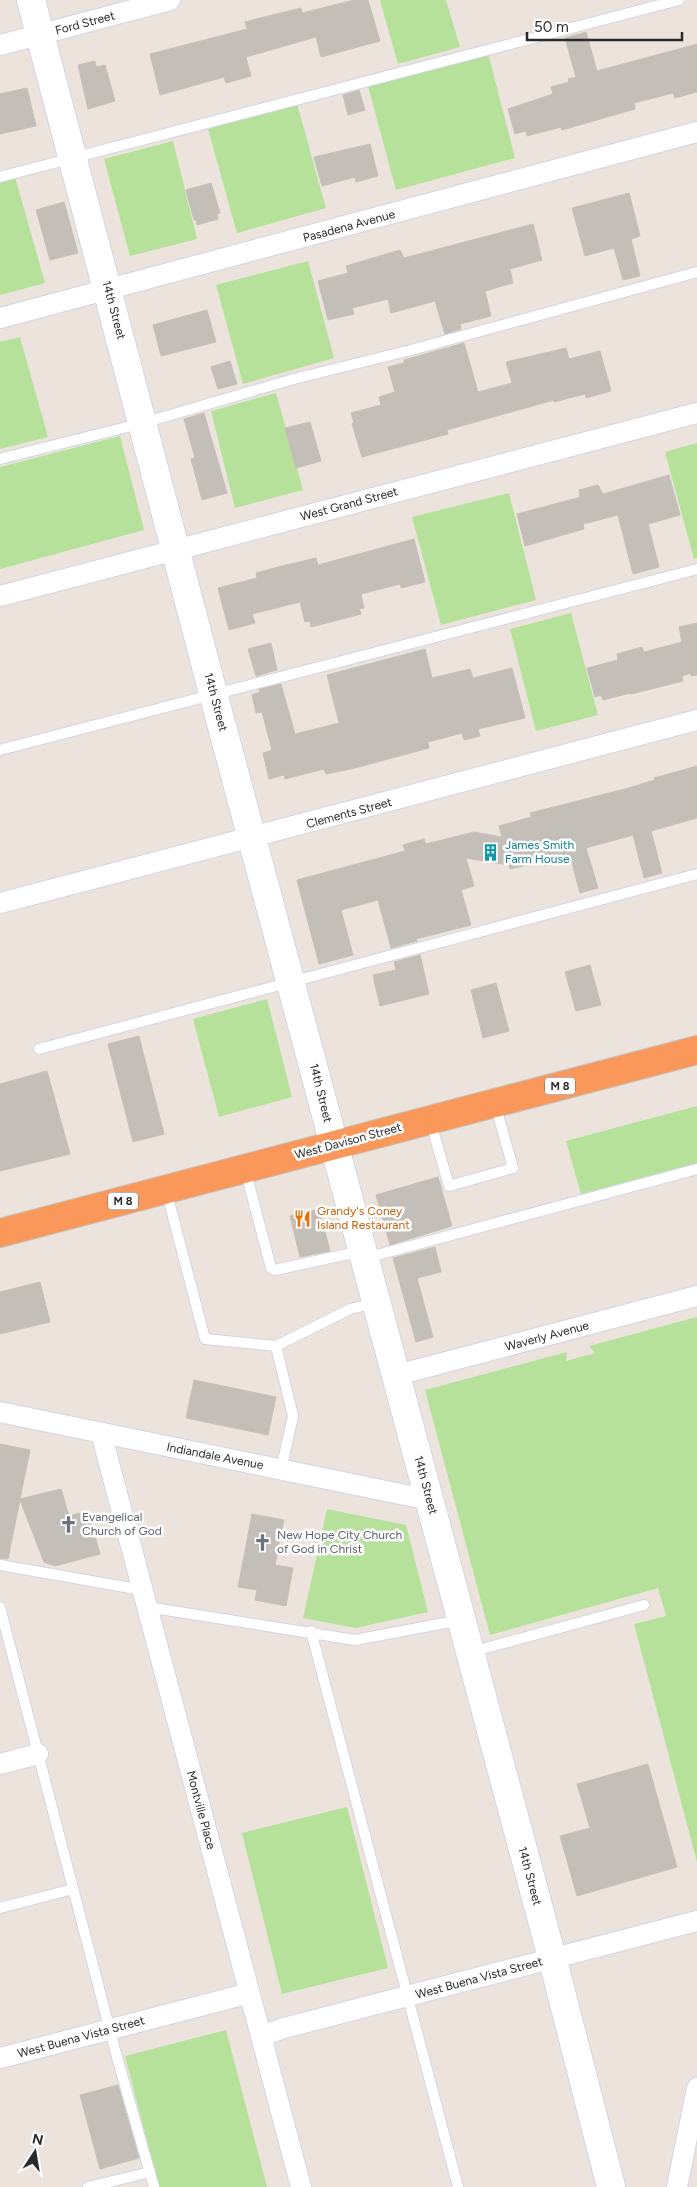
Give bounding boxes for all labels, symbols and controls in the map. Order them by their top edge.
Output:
street label: Ford Street [54,8,117,38]
scale bar [527,10,682,42]
text: 50 m [534,18,569,36]
street label: Pasadena Avenue [301,207,397,245]
street label: 14th Street [99,279,129,341]
street label: West Grand Street [299,484,400,524]
street label: 14th Street [201,671,231,733]
street label: Clements Street [305,795,394,831]
place label: James Smith Farm House [505,838,575,866]
building icon: James Smith Farm House [481,842,501,862]
street label: 14th Street [307,1062,335,1124]
road number: M 8 [545,1078,575,1094]
street label: West Davison Street [293,1120,403,1162]
road number: M 8 [108,1192,138,1210]
place label: Grandy's Coney Island Restaurant [317,1204,410,1232]
restaurant icon: Grandy's Coney Island Restaurant [293,1208,313,1228]
street label: Waverly Avenue [504,1318,591,1354]
street label: Indiandale Avenue [165,1440,265,1472]
street label: 14th Street [411,1454,441,1516]
place label: Evangelical Church of God [82,1510,162,1538]
church icon: Evangelical Church of God [58,1514,78,1534]
place label: New Hope City Church of God in Christ [277,1528,402,1556]
church icon: New Hope City Church of God in Christ [253,1532,273,1552]
street label: Montville Place [184,1769,218,1851]
street label: 14th Street [515,1845,545,1907]
street label: West Buena Vista Street [414,1954,544,2002]
street label: West Buena Vista Street [16,2013,146,2061]
north arrow [10,2127,60,2177]
text: N [31,2130,45,2149]

